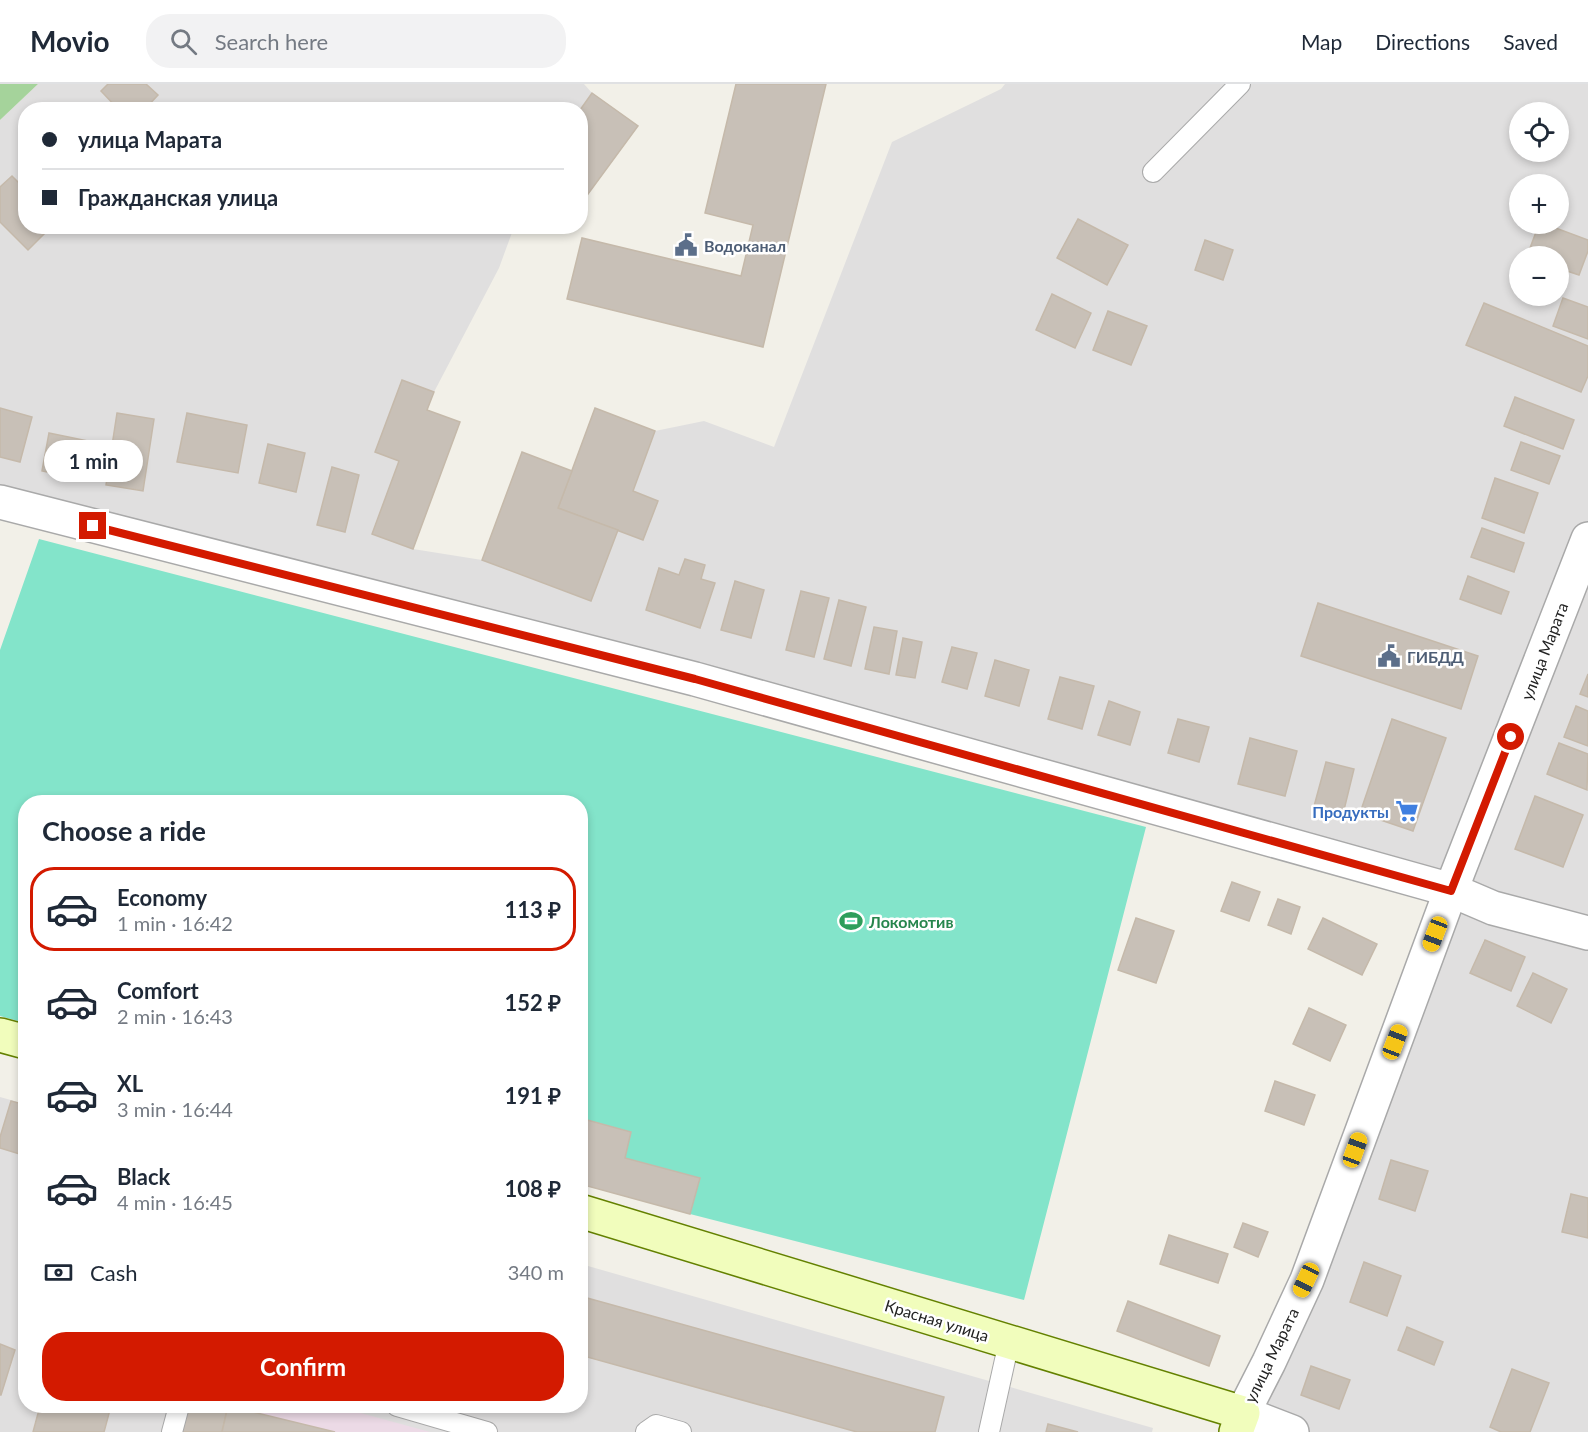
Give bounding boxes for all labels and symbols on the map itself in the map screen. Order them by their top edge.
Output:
public building icon: Водоканал [673,232,699,258]
place label: Водоканал [704,236,786,255]
callout: 1 min [44,439,142,481]
route end [79,512,106,539]
street label: улица Марата [1517,599,1571,703]
public building icon: ГИБДД [1376,643,1402,669]
place label: ГИБДД [1407,647,1464,666]
route start [1497,723,1524,750]
supermarket icon: Продукты [1394,798,1420,824]
place label: Продукты [1312,802,1389,821]
sports icon: Локомотив [838,908,864,934]
place label: Локомотив [868,912,953,931]
car [1420,914,1450,954]
car [1380,1022,1410,1062]
car [1340,1130,1370,1170]
car [1290,1260,1322,1300]
street label: Красная улица [883,1295,991,1345]
street label: улица Марата [1240,1305,1302,1405]

